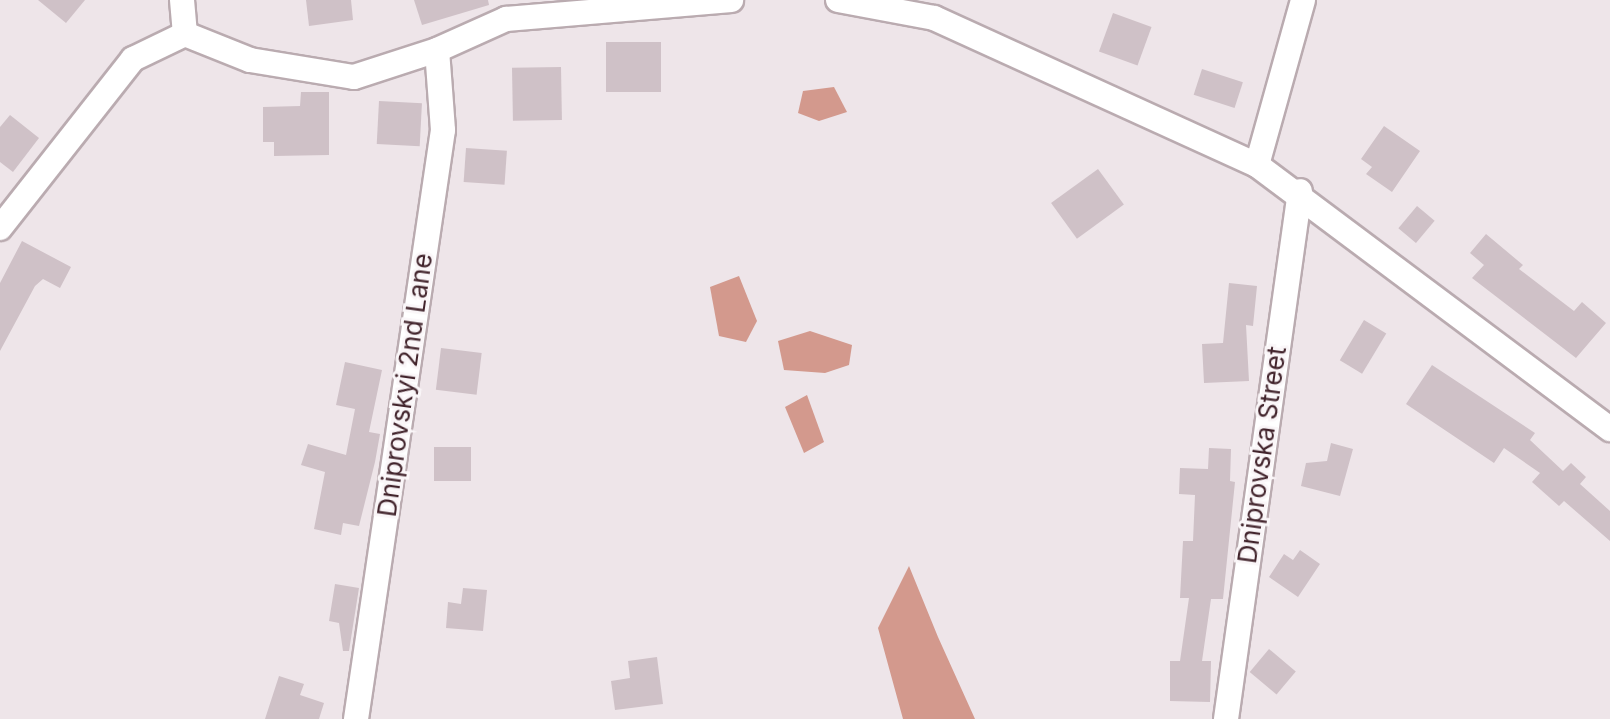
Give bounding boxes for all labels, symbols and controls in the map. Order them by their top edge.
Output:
street label: Dniprovskyi 2nd Lane [371,251,439,519]
street label: Dniprovska Street [1231,345,1293,565]

